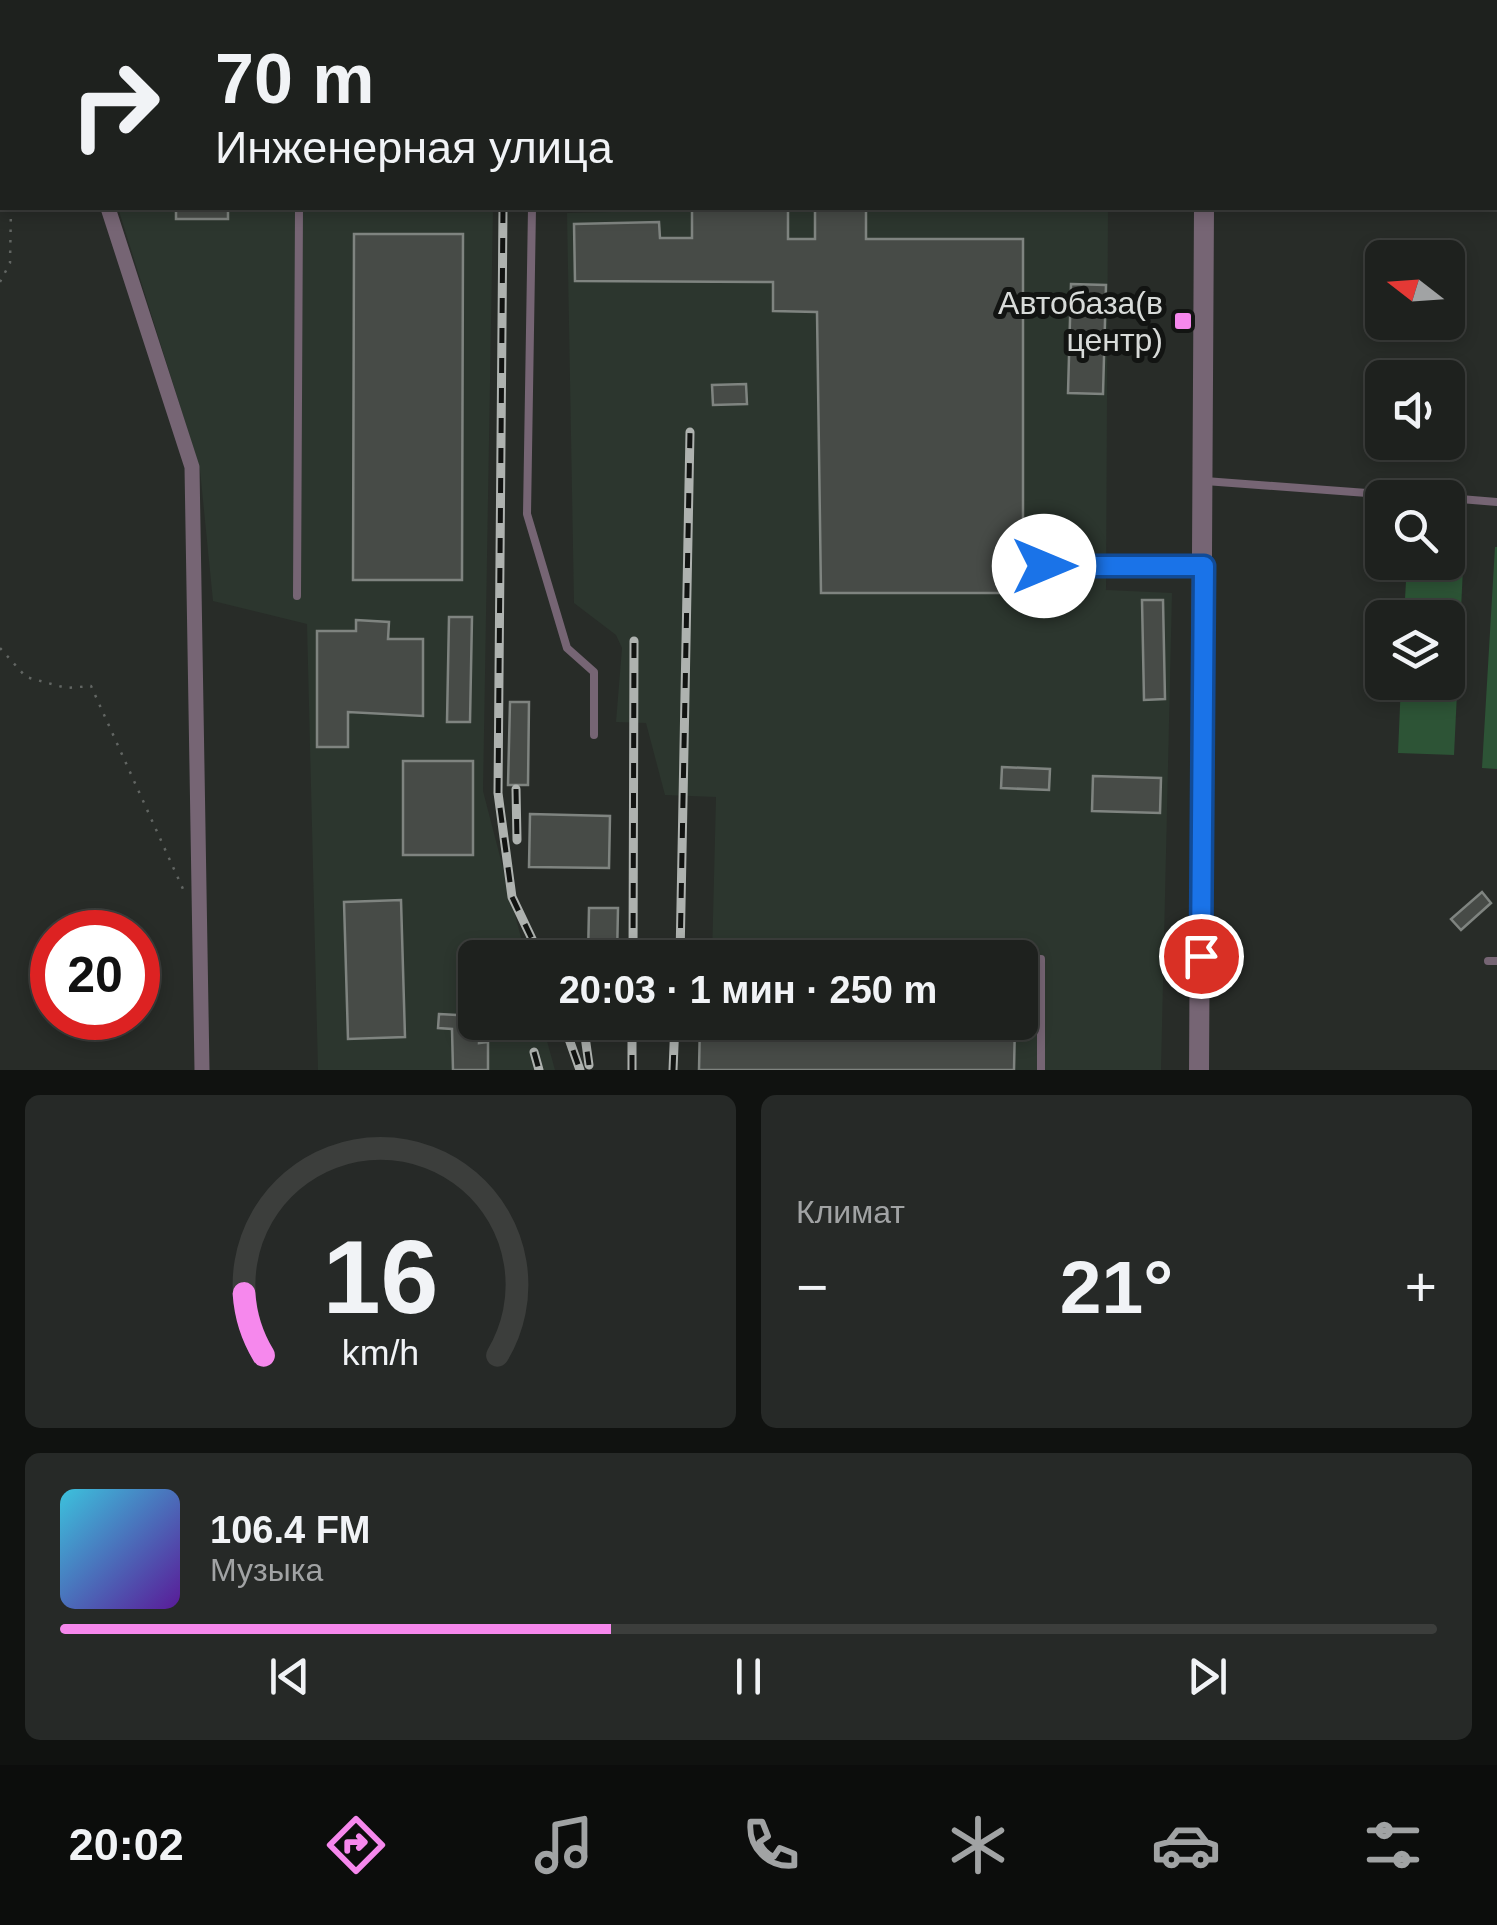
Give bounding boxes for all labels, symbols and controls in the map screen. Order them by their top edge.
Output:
icon: right [50,40,180,170]
text: 70 m [215,40,375,118]
text: Инженерная улица [215,122,613,173]
north arrow [1365,240,1465,340]
map controls [1365,240,1465,700]
place label: Автобаза(в центр) [998,285,1163,358]
marker: Автобаза(в центр) [1172,310,1194,332]
button: sound [1365,360,1465,460]
button: search [1365,480,1465,580]
position arrow [992,514,1096,618]
button: layers [1365,600,1465,700]
speed limit sign: 20 [30,910,160,1040]
pin [1159,914,1244,999]
icon: arrive [1174,929,1229,984]
text: 20:03 · 1 мин · 250 m [559,969,937,1011]
text: Климат [796,1194,905,1230]
text: 16 [323,1219,438,1335]
text: 21° [1060,1245,1173,1329]
text: − [796,1256,828,1318]
text: + [1405,1256,1437,1318]
text: km/h [342,1333,419,1373]
text: 106.4 FM [210,1509,371,1551]
text: Музыка [210,1552,323,1588]
icon: previous [262,1649,317,1704]
icon: pause [721,1649,776,1704]
icon: next [1180,1649,1235,1704]
icon: directions [321,1810,391,1880]
icon: music [529,1810,599,1880]
icon: phone [736,1810,806,1880]
icon: climate [943,1810,1013,1880]
icon: car [1151,1810,1221,1880]
icon: filters [1358,1810,1428,1880]
text: 20:02 [69,1819,184,1870]

